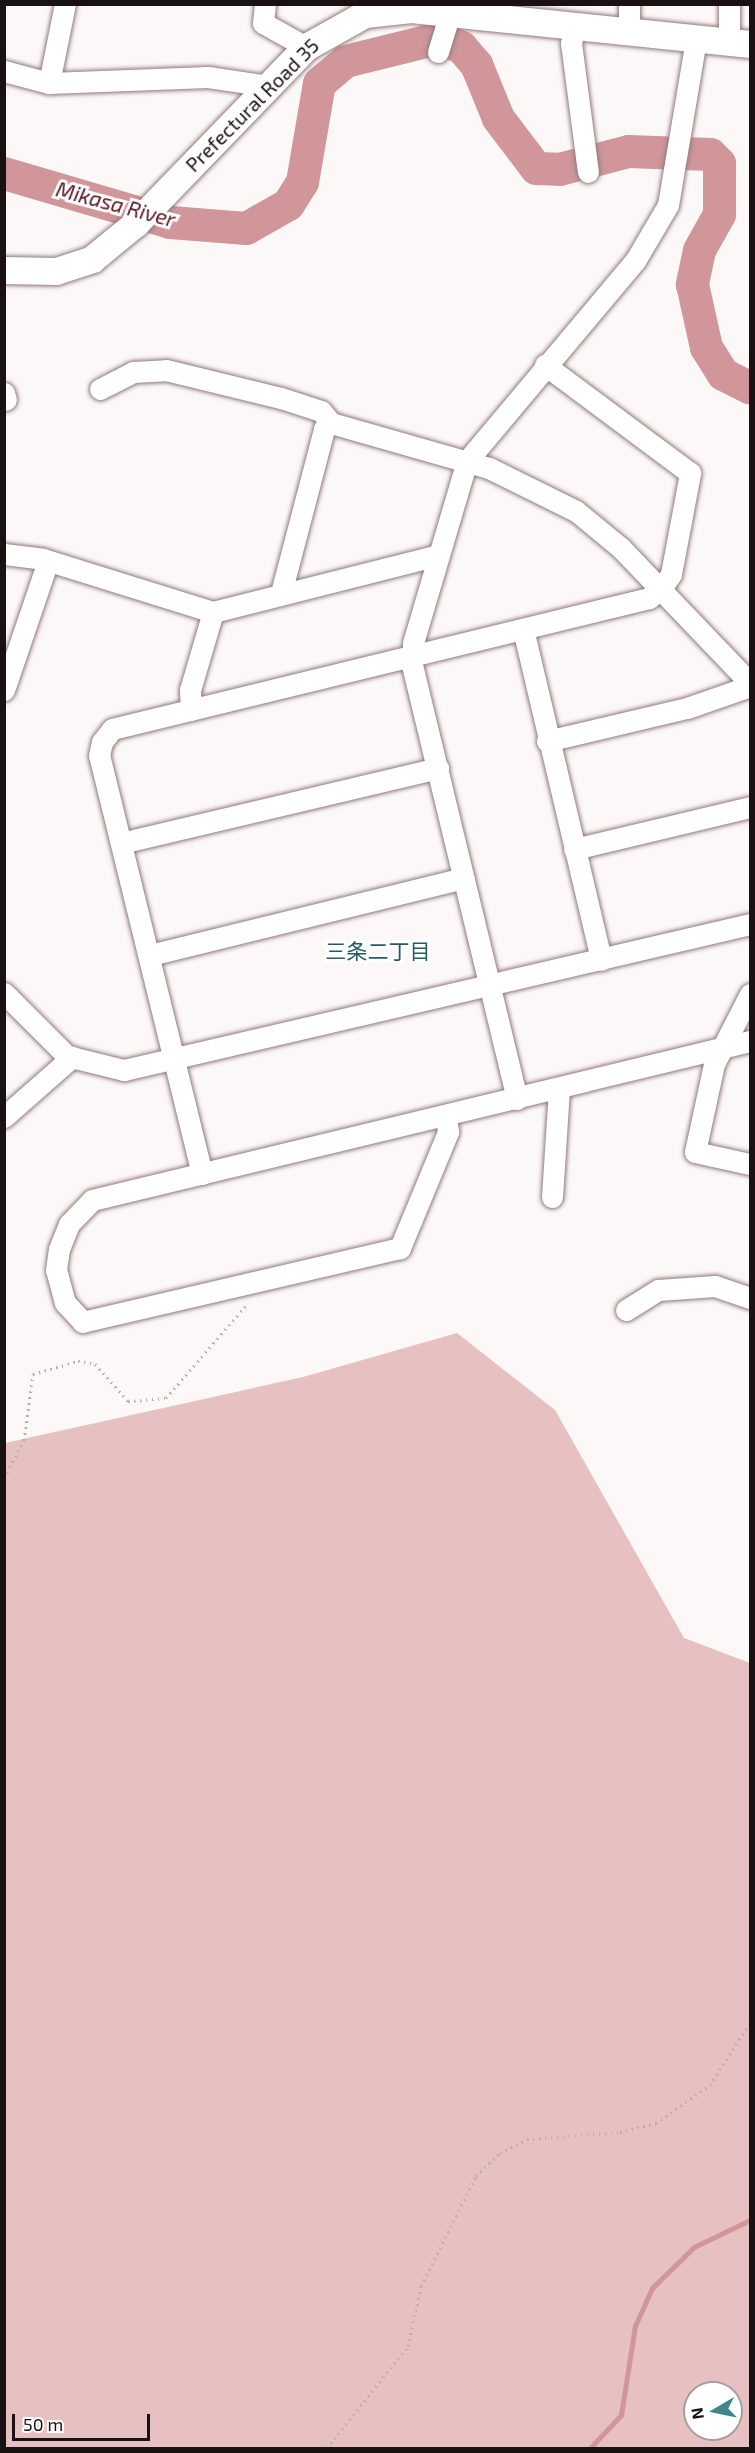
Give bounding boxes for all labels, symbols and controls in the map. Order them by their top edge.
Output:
street label: Prefectural Road 35 [180,33,324,177]
water label: Mikasa River [53,176,179,232]
district label: 三条二丁目 [326,938,430,964]
north arrow [683,2381,743,2441]
scale bar [15,2402,153,2440]
text: N [686,2406,707,2421]
text: 50 m [23,2413,63,2435]

